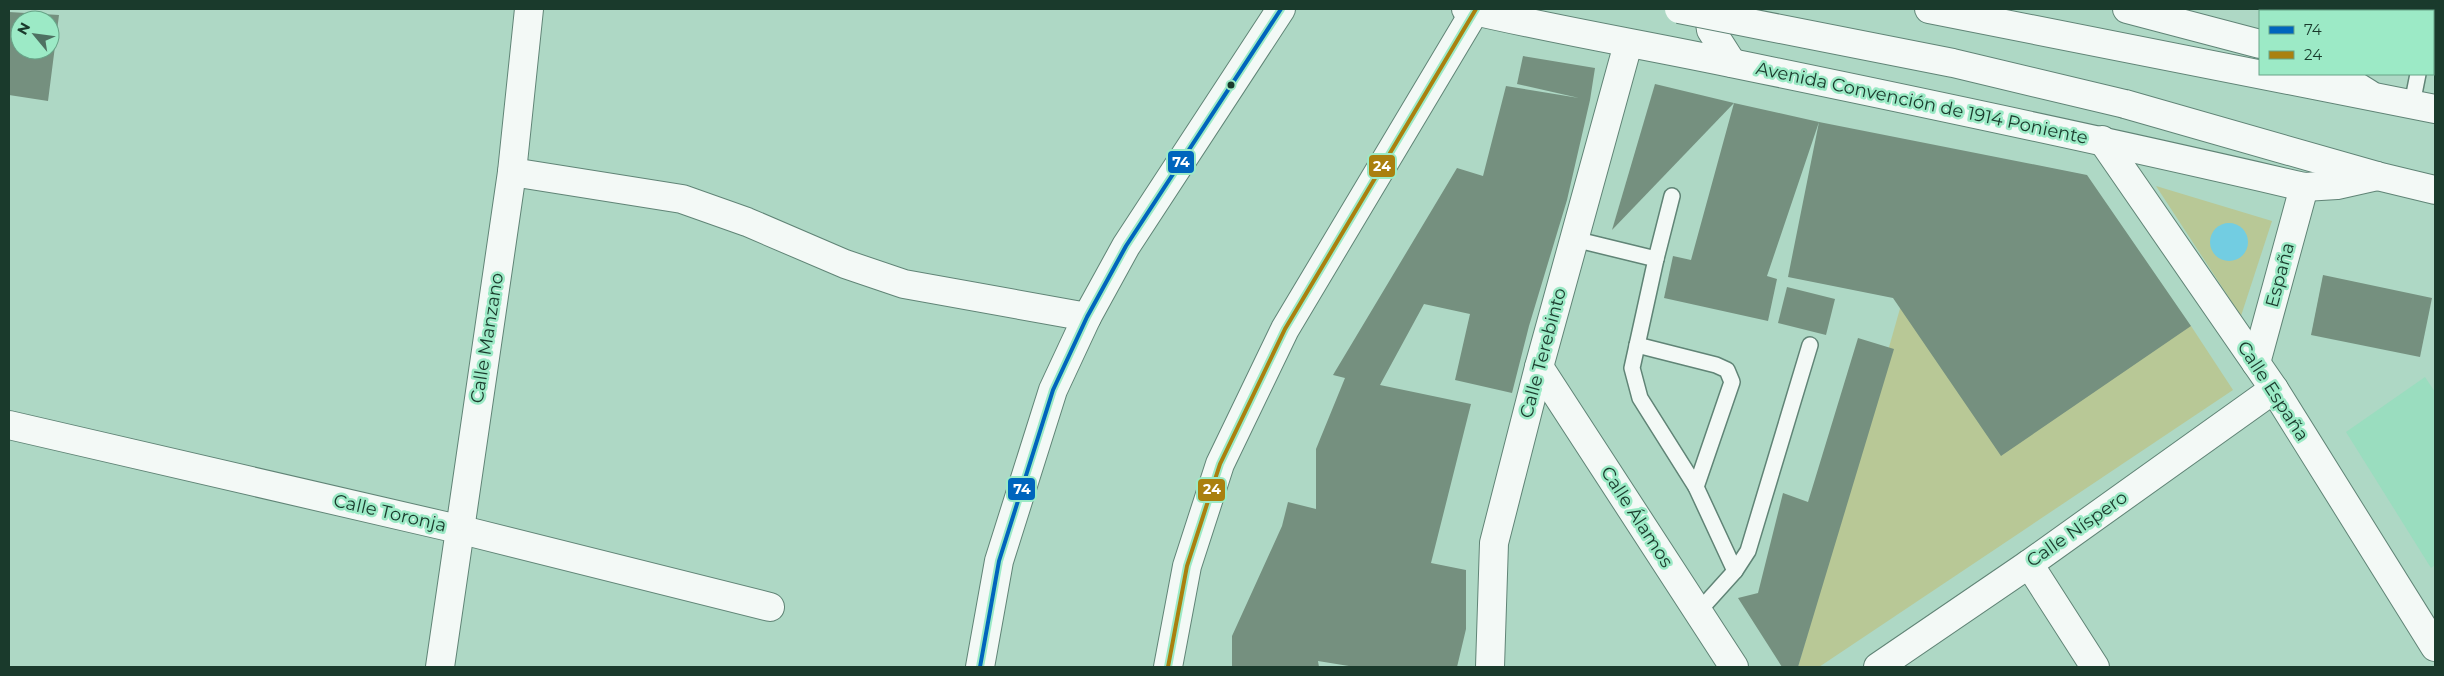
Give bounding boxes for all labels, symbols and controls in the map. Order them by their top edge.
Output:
north arrow [10,10,60,60]
legend [2259,10,2434,75]
text: N [13,19,34,38]
text: 74 [2304,20,2322,39]
text: 24 [2304,45,2322,64]
street label: Avenida Convención de 1914 Poniente [1754,57,2090,149]
unlabelled marker [1226,80,1236,90]
line badge: 74 [1167,150,1195,174]
text: 74 [1172,153,1190,171]
line badge: 24 [1368,154,1396,178]
text: 24 [1373,157,1391,175]
street label: España [2261,240,2299,310]
street label: Calle Manzano [466,271,508,405]
street label: Calle Terebinto [1515,285,1571,421]
street label: Calle España [2233,337,2313,445]
street label: Calle Álamos [1596,462,1678,572]
line badge: 74 [1007,477,1036,501]
line badge: 24 [1197,478,1226,502]
text: 74 [1013,480,1031,498]
text: 24 [1203,480,1221,498]
street label: Calle Níspero [2022,486,2132,572]
street label: Calle Toronja [331,489,449,537]

